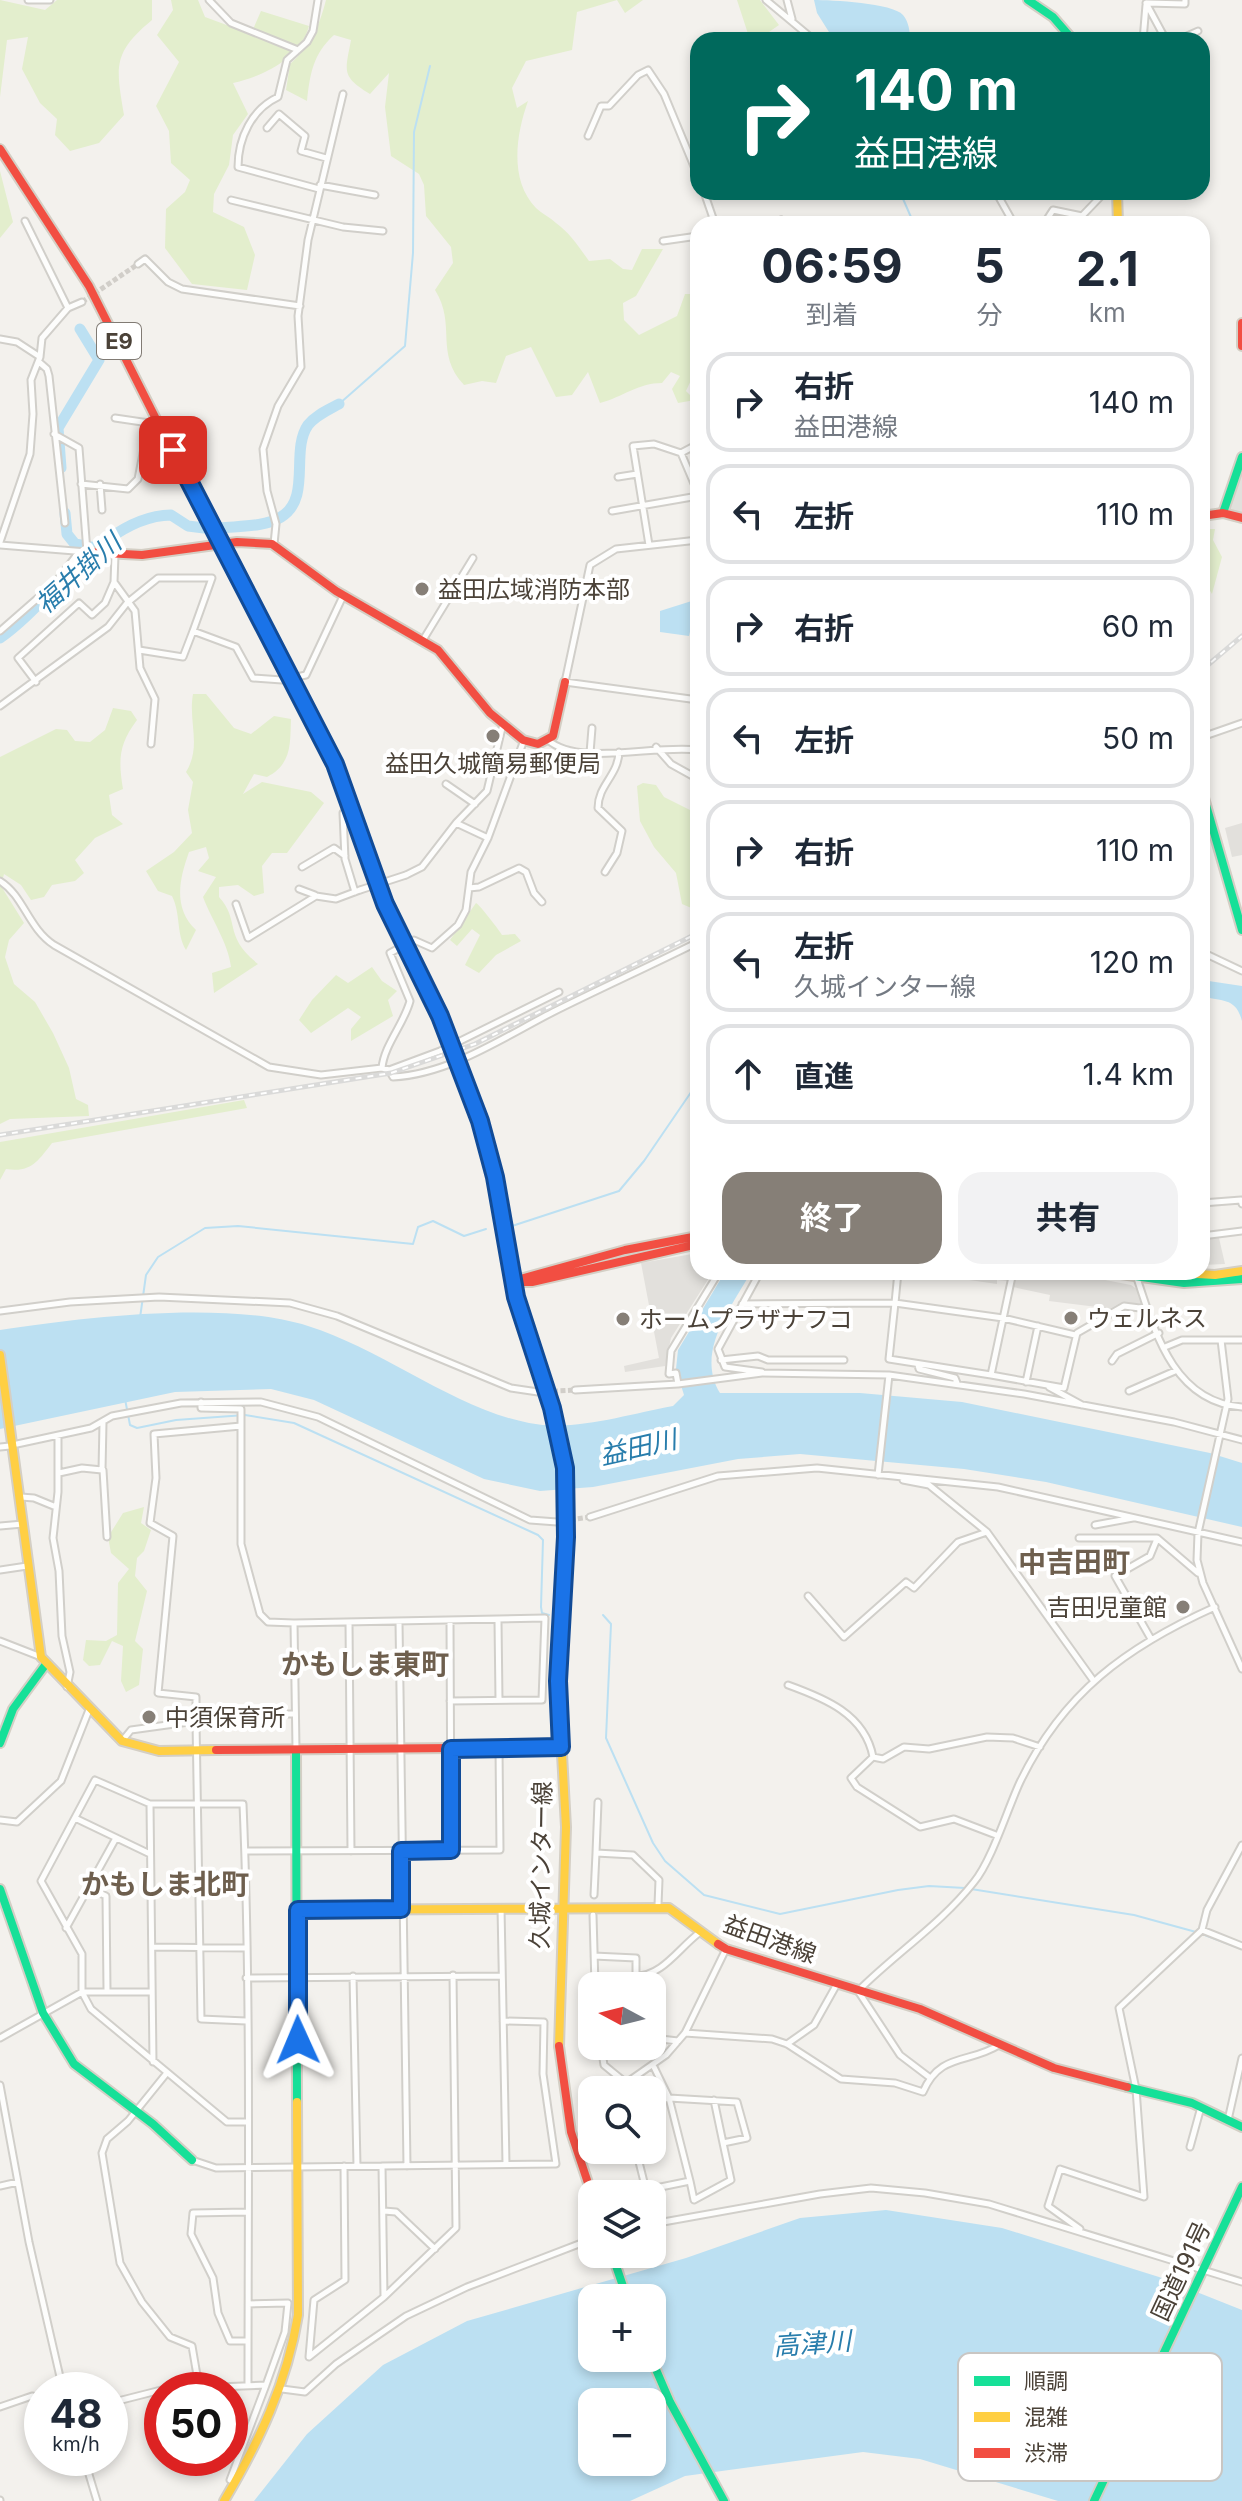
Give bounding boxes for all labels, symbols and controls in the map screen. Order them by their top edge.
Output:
text: 140 m [854,56,1018,124]
icon: right [722,64,826,168]
text: 益田港線 [854,131,998,175]
text: 06:59 [761,236,903,295]
text: 5 [974,236,1005,295]
text: 2.1 [1076,239,1139,298]
text: km [1089,297,1126,328]
text: 到着 [806,299,858,330]
text: 分 [976,299,1002,330]
road number: E9 [97,323,141,359]
text: 右折 [794,368,854,404]
icon: right [726,380,770,424]
text: 140 m [1089,384,1174,420]
text: 益田港線 [794,411,898,442]
pin [139,416,207,484]
icon: arrive [151,428,195,472]
icon: left [726,492,770,536]
text: 110 m [1096,496,1174,532]
text: 左折 [794,498,854,534]
water label: 福井掛川 [29,525,129,619]
place label: 益田広域消防本部 [438,575,630,604]
marker: 益田広域消防本部 [413,580,431,598]
icon: right [726,604,770,648]
text: 60 m [1102,608,1174,644]
text: 右折 [794,610,854,646]
icon: left [726,716,770,760]
text: 50 m [1102,720,1174,756]
text: 左折 [794,722,854,758]
marker: 益田久城簡易郵便局 [484,727,502,745]
place label: 益田久城簡易郵便局 [385,749,601,778]
icon: right [726,828,770,872]
text: 110 m [1096,832,1174,868]
text: 右折 [794,834,854,870]
text: 左折 [794,928,854,964]
icon: left [726,940,770,984]
text: 120 m [1090,944,1174,980]
text: 久城インター線 [794,971,976,1002]
icon: ahead [726,1052,770,1096]
text: 1.4 km [1083,1056,1174,1092]
text: 直進 [794,1058,854,1094]
button: 終了 [722,1172,942,1264]
button: 共有 [958,1172,1178,1264]
place label: ウェルネス [1087,1304,1207,1333]
place label: ホームプラザナフコ [639,1305,853,1334]
marker: ウェルネス [1062,1309,1080,1327]
marker: ホームプラザナフコ [614,1310,632,1328]
water label: 益田川 [597,1422,682,1471]
district label: 中吉田町 [1018,1545,1130,1579]
place label: 吉田児童館 [1047,1593,1167,1622]
marker: 吉田児童館 [1174,1598,1192,1616]
district label: かもしま東町 [281,1647,449,1681]
place label: 中須保育所 [165,1703,285,1732]
marker: 中須保育所 [140,1708,158,1726]
street label: 久城インター線 [525,1781,557,1949]
district label: かもしま北町 [81,1867,249,1901]
street label: 益田港線 [720,1909,820,1969]
north arrow [578,1972,666,2060]
map controls [578,1972,666,2476]
position arrow [256,1998,340,2082]
button: search [578,2076,666,2164]
button: layers [578,2180,666,2268]
street label: 国道191号 [1145,2217,1217,2325]
button: + [578,2284,666,2372]
water label: 高津川 [772,2325,855,2361]
legend [958,2353,1222,2481]
text: 順調 [1024,2368,1068,2394]
speed limit sign: 50 [144,2372,248,2476]
button: − [578,2388,666,2476]
text: 48 [49,2389,103,2438]
text: 混雑 [1024,2404,1068,2430]
text: km/h [52,2432,100,2456]
text: 渋滞 [1024,2440,1068,2466]

